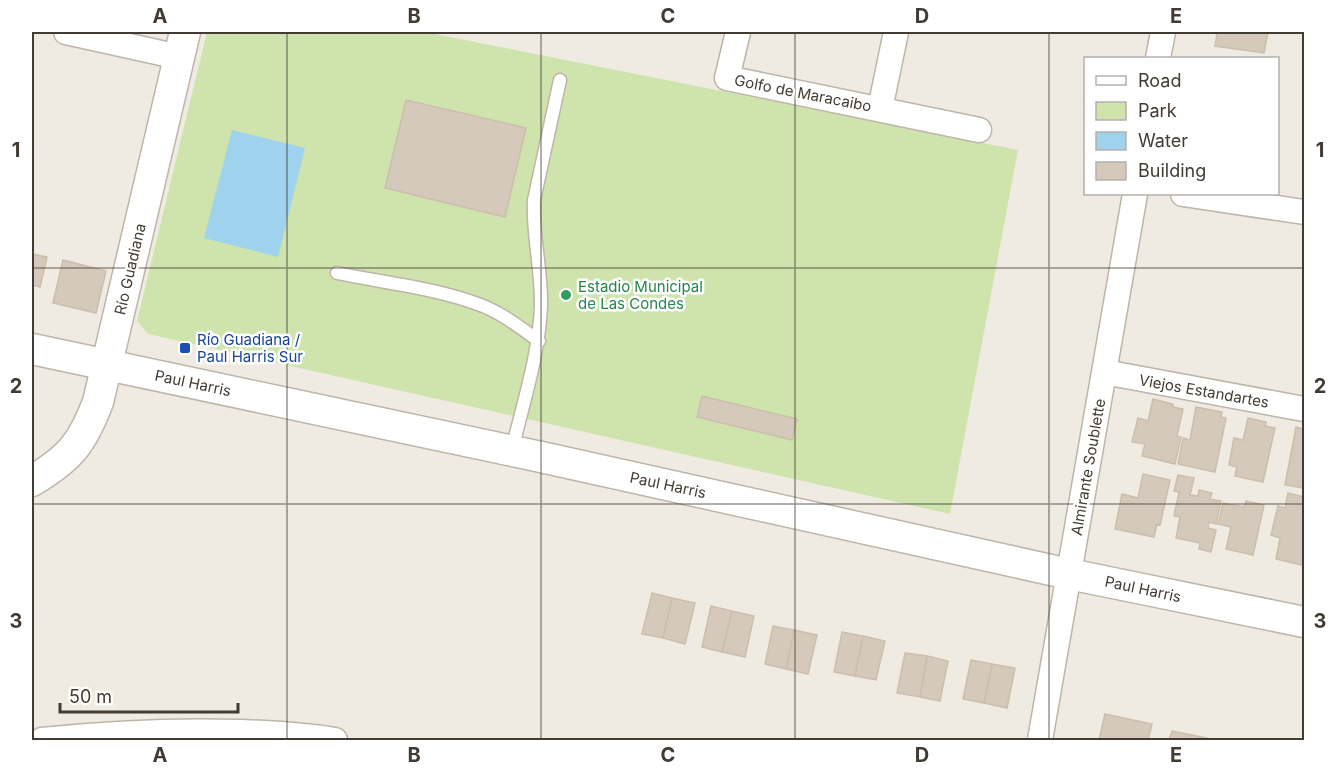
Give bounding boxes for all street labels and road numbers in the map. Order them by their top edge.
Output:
street label: Golfo de Maracaibo [733,70,873,116]
street label: Río Guadiana [110,221,150,317]
street label: Paul Harris [153,366,233,400]
street label: Viejos Estandartes [1138,370,1271,412]
street label: Almirante Soublette [1067,397,1109,537]
street label: Paul Harris [628,468,708,502]
street label: Paul Harris [1103,572,1183,606]

